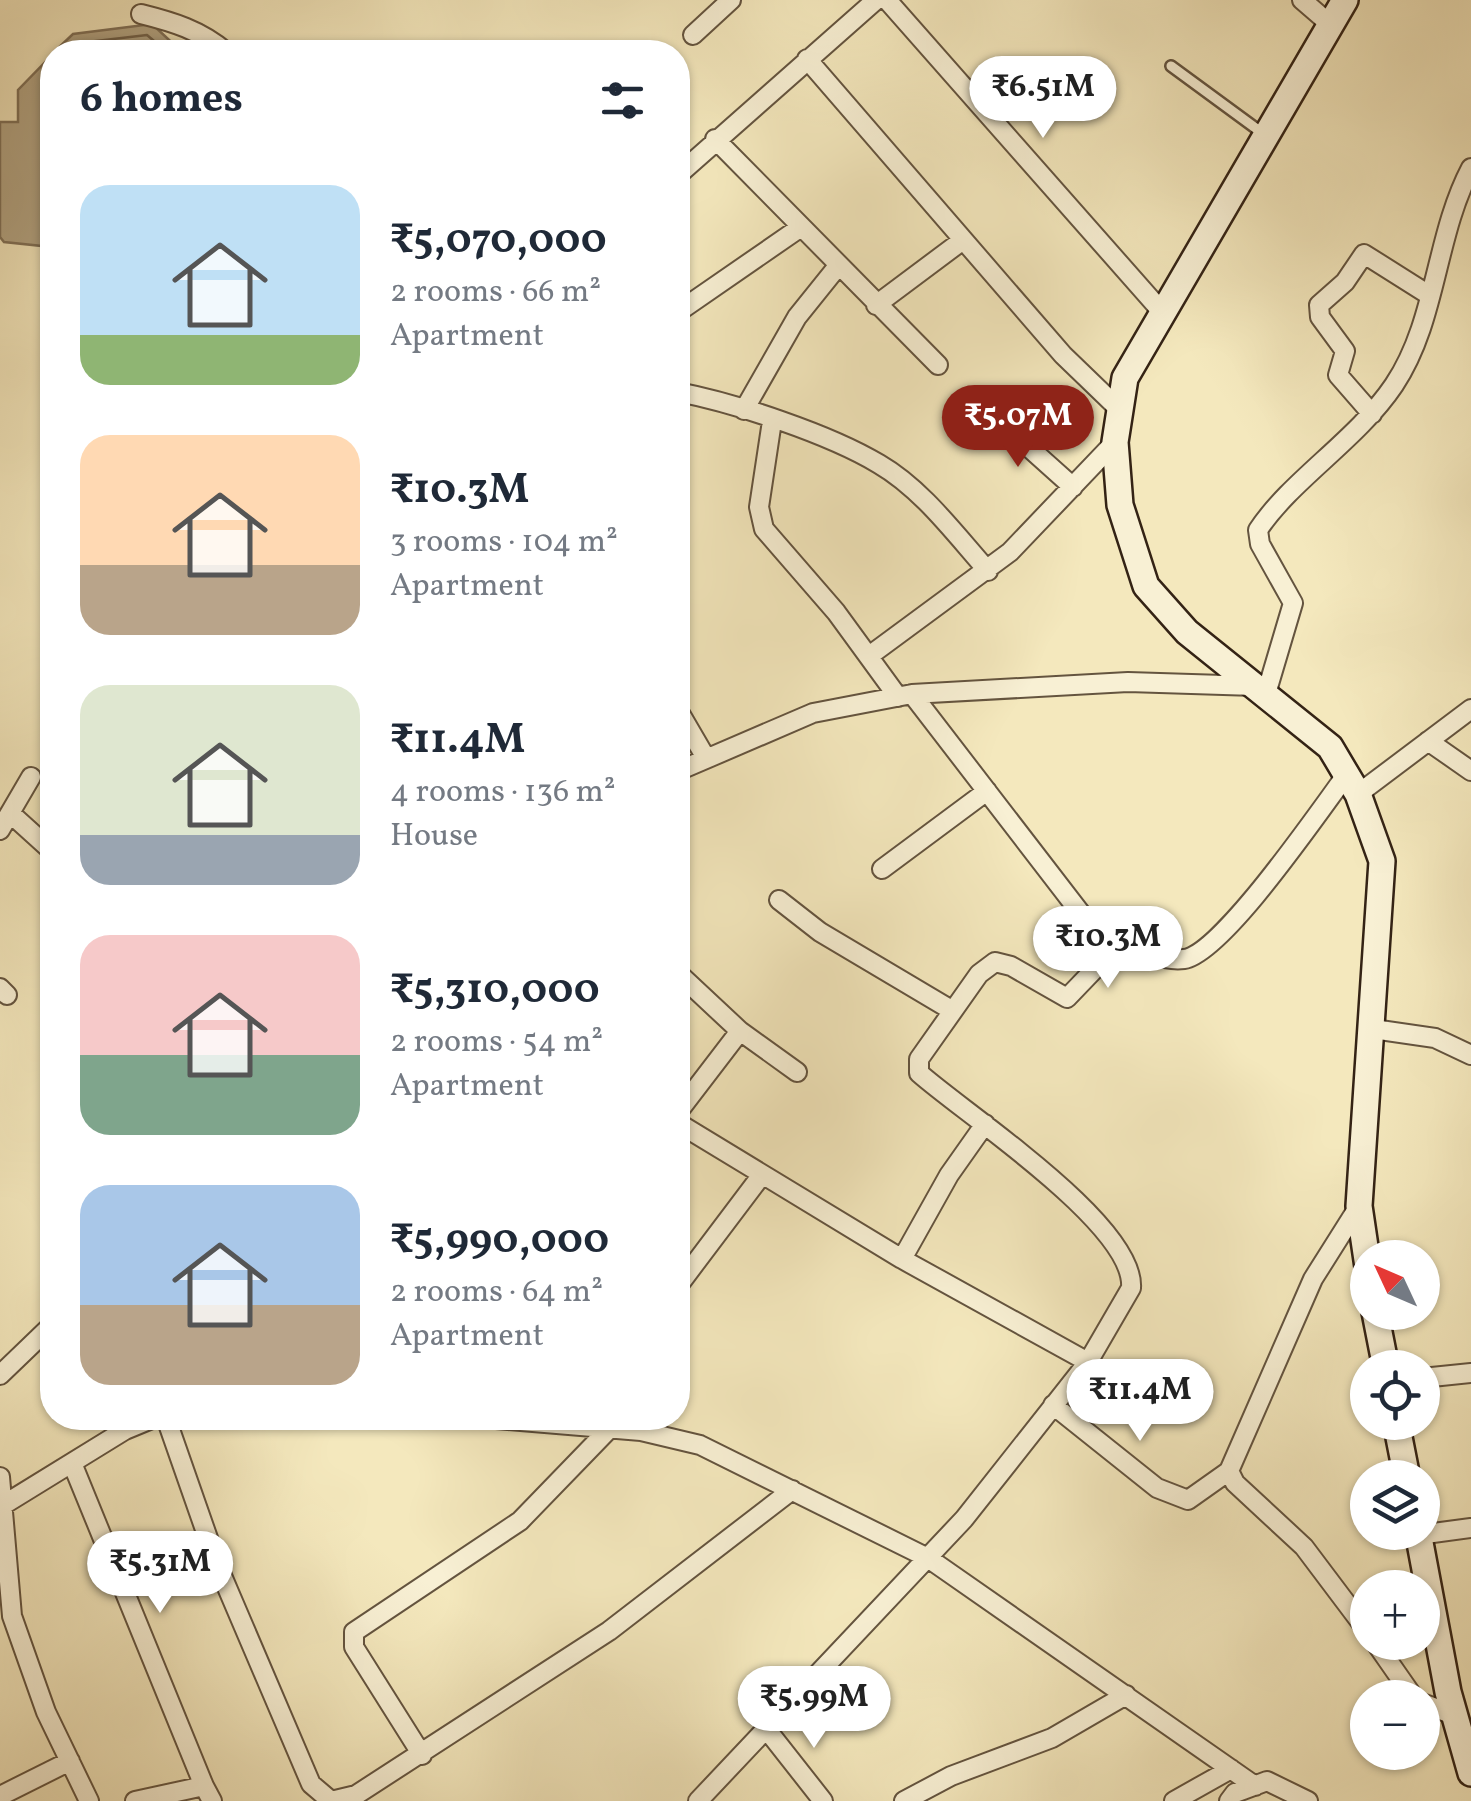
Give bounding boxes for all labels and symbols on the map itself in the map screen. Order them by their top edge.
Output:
pin: ₹6.51M [962,56,1124,141]
pin: ₹5.07M [937,385,1099,470]
pin: ₹10.3M [1027,906,1189,991]
north arrow [1350,1240,1440,1330]
pin: ₹11.4M [1059,1359,1221,1444]
pin: ₹5.31M [79,1531,241,1616]
pin: ₹5.99M [733,1666,895,1751]

